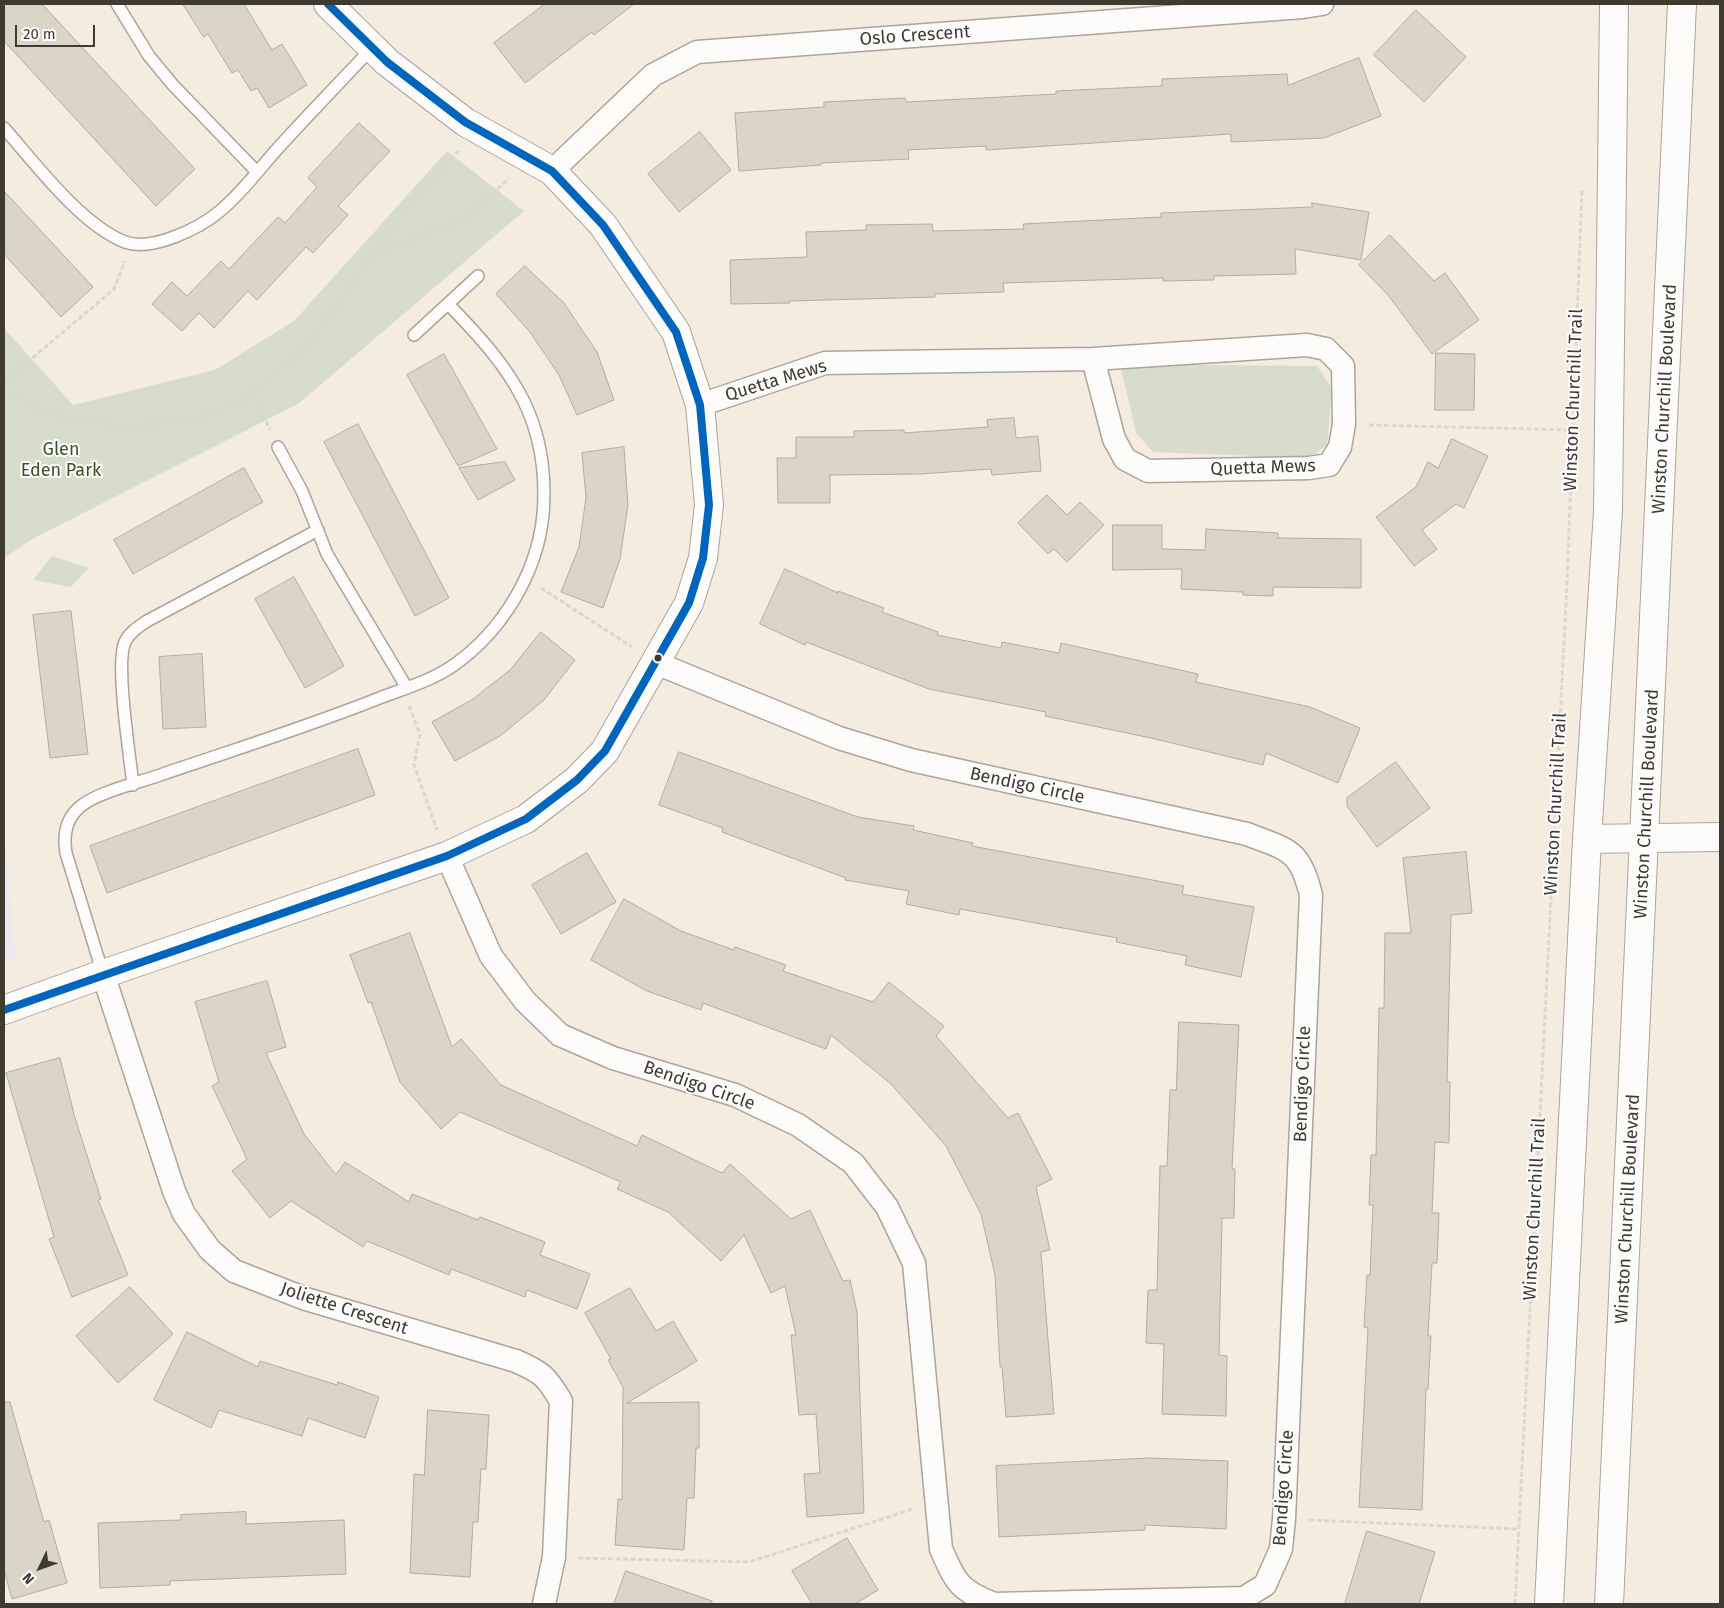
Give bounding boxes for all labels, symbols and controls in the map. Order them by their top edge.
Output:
scale bar [18,15,98,47]
street label: Oslo Crescent [859,21,971,51]
text: 20 m [23,25,56,43]
street label: Winston Churchill Boulevard [1648,283,1682,515]
street label: Winston Churchill Trail [1560,308,1588,492]
street label: Quetta Mews [723,355,829,407]
park label: Glen Eden Park [21,439,101,482]
street label: Quetta Mews [1210,455,1316,481]
unlabelled marker [653,653,663,663]
street label: Winston Churchill Boulevard [1630,688,1664,920]
street label: Winston Churchill Trail [1540,712,1572,896]
street label: Bendigo Circle [968,763,1086,809]
street label: Bendigo Circle [1290,1025,1316,1143]
street label: Bendigo Circle [640,1057,758,1115]
street label: Winston Churchill Boulevard [1611,1093,1645,1325]
street label: Winston Churchill Trail [1519,1117,1551,1301]
street label: Joliette Crescent [277,1278,411,1340]
street label: Bendigo Circle [1269,1429,1299,1547]
north arrow [15,1543,65,1593]
text: N [19,1569,38,1588]

